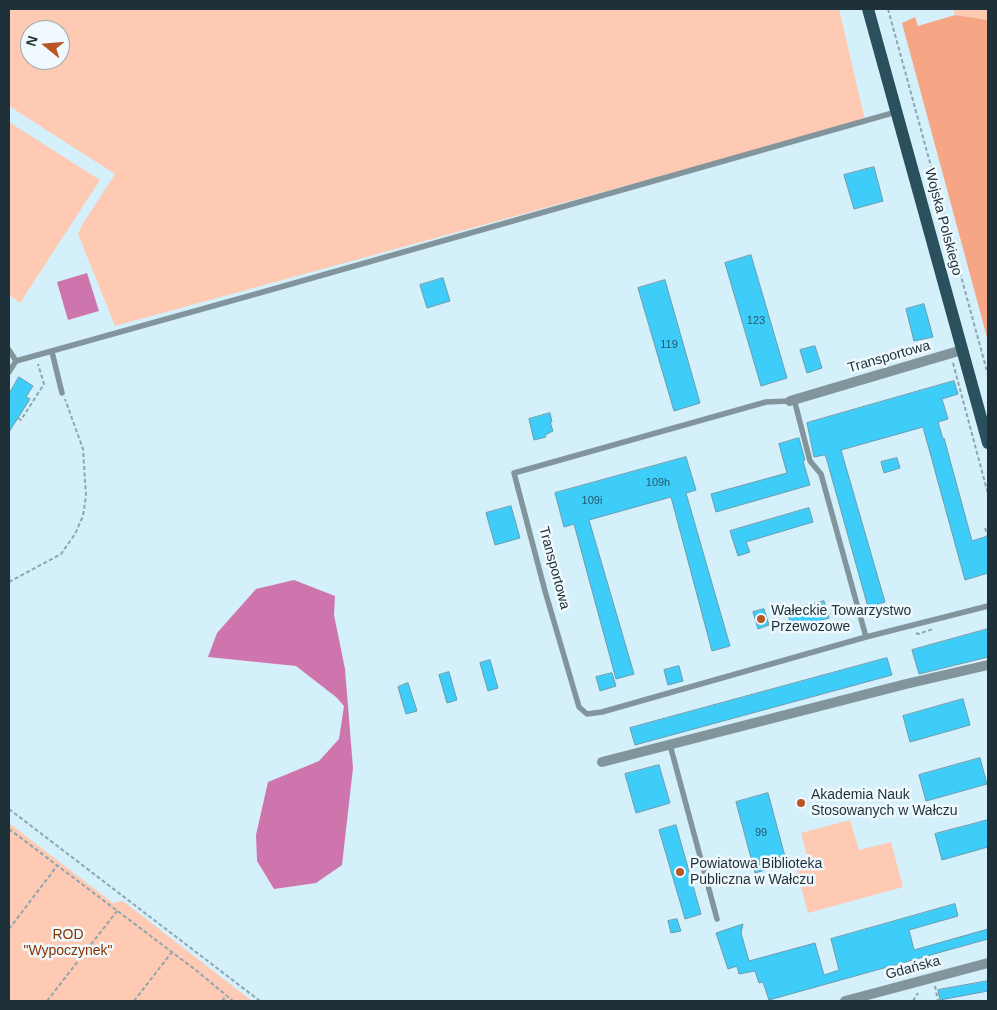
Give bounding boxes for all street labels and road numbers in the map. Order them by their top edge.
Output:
street label: Wojska Polskiego [921,167,965,277]
street label: Transportowa [846,337,932,377]
street label: Transportowa [535,525,573,611]
street label: Gdańska [884,953,942,983]

